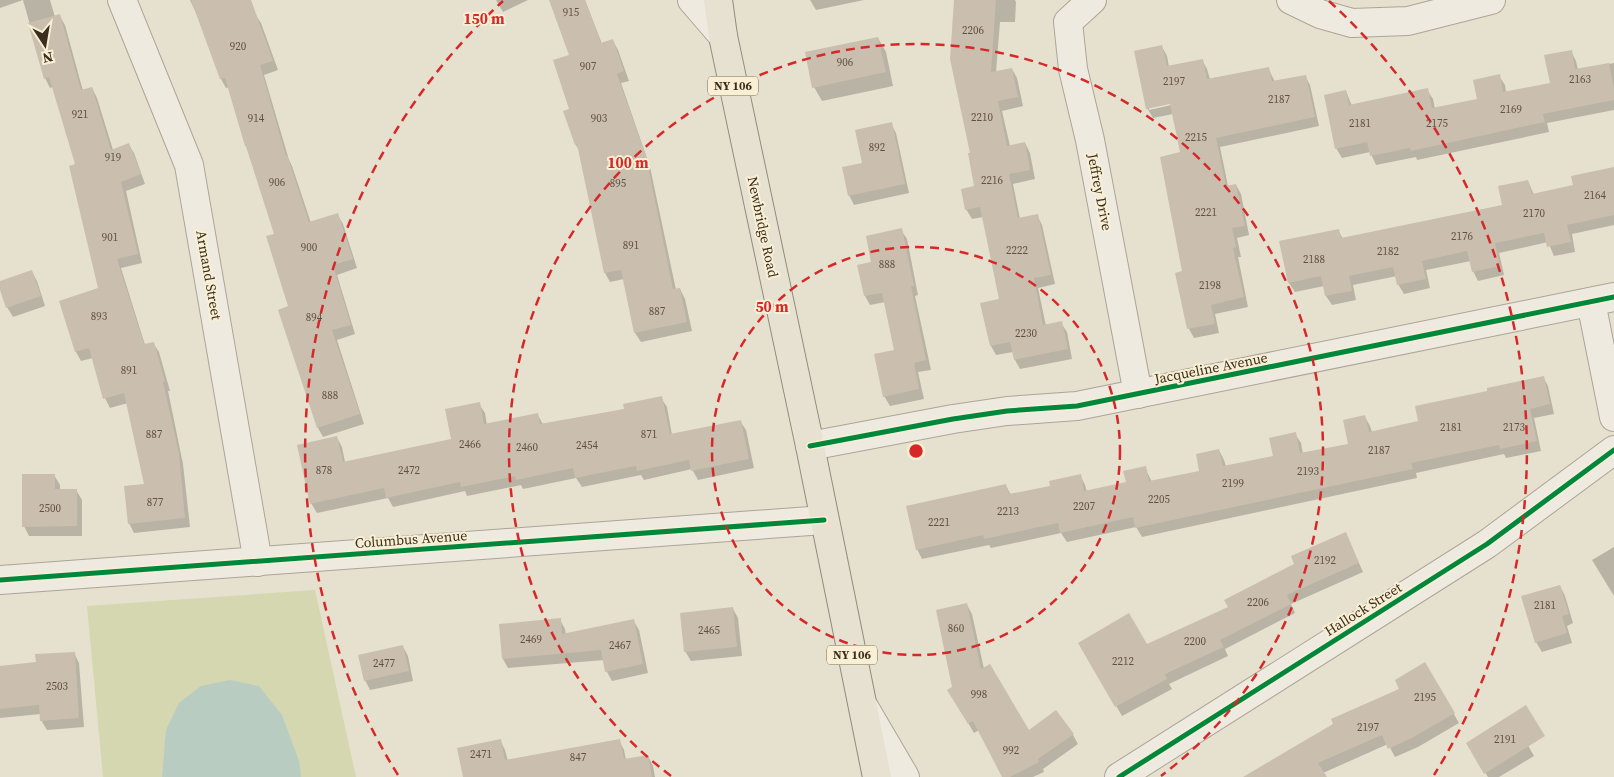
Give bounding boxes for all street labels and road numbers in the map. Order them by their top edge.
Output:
road number: NY 106 [708,76,758,95]
street label: Jeffrey Drive [1083,151,1117,232]
street label: Newbridge Road [743,175,783,279]
street label: Armand Street [191,229,227,322]
street label: Jacqueline Avenue [1152,347,1269,389]
street label: Columbus Avenue [354,525,468,553]
street label: Hallock Street [1321,577,1406,641]
road number: NY 106 [827,646,877,664]

